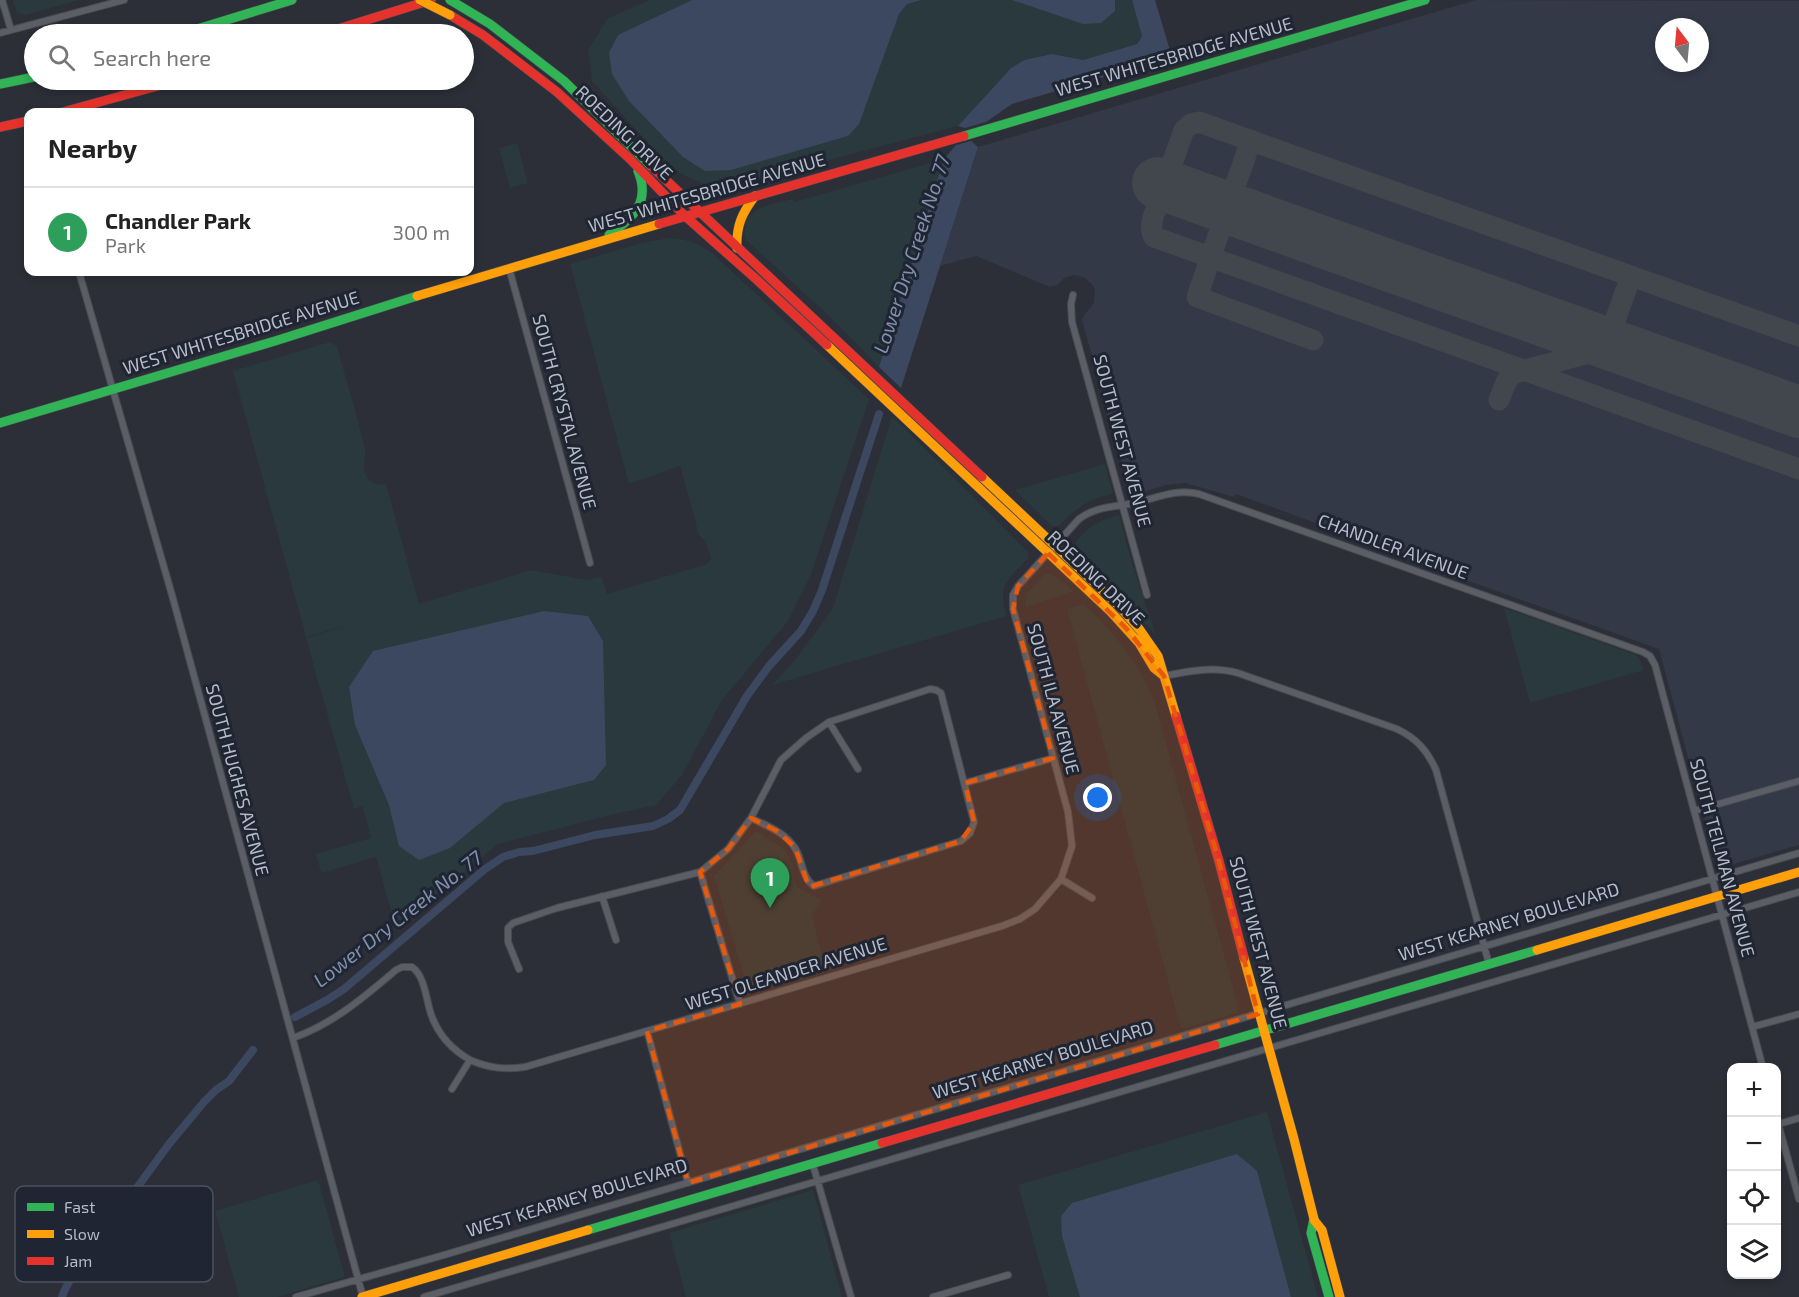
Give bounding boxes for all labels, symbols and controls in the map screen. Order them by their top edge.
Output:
street label: WEST WHITESBRIDGE AVENUE [1053,12,1295,100]
north arrow [1655,18,1709,72]
search box [24,24,474,90]
icon: search [45,41,78,74]
text: Search here [93,44,211,70]
street label: ROEDING DRIVE [571,80,678,184]
text: Nearby [48,132,137,163]
street label: WEST WHITESBRIDGE AVENUE [586,148,828,236]
water label: Lower Dry Creek No. 77 [868,151,956,356]
text: Chandler Park [105,207,251,233]
text: 1 [63,220,72,244]
text: 300 m [393,220,450,244]
text: Park [105,233,146,257]
street label: WEST WHITESBRIDGE AVENUE [120,286,361,378]
street label: SOUTH CRYSTAL AVENUE [528,312,602,512]
street label: SOUTH WEST AVENUE [1089,352,1157,529]
street label: CHANDLER AVENUE [1315,509,1472,584]
street label: ROEDING DRIVE [1043,525,1150,629]
street label: SOUTH ILA AVENUE [1023,621,1085,777]
street label: SOUTH HUGHES AVENUE [202,681,274,878]
street label: SOUTH TEILMAN AVENUE [1686,756,1760,959]
your location [1083,783,1112,812]
water label: Lower Dry Creek No. 77 [308,844,488,992]
street label: SOUTH WEST AVENUE [1225,854,1293,1031]
pin: 1 [750,858,790,908]
street label: WEST KEARNEY BOULEVARD [1396,877,1622,965]
street label: WEST OLEANDER AVENUE [682,932,889,1014]
street label: WEST KEARNEY BOULEVARD [930,1015,1156,1103]
map controls [1727,1063,1781,1279]
button: + [1727,1063,1781,1117]
button: − [1727,1117,1781,1171]
street label: WEST KEARNEY BOULEVARD [464,1153,690,1241]
button: locate [1727,1171,1781,1225]
legend [15,1186,213,1282]
text: Fast [64,1197,95,1216]
text: Slow [64,1224,100,1243]
button: layers [1727,1225,1781,1279]
text: Jam [64,1251,92,1270]

